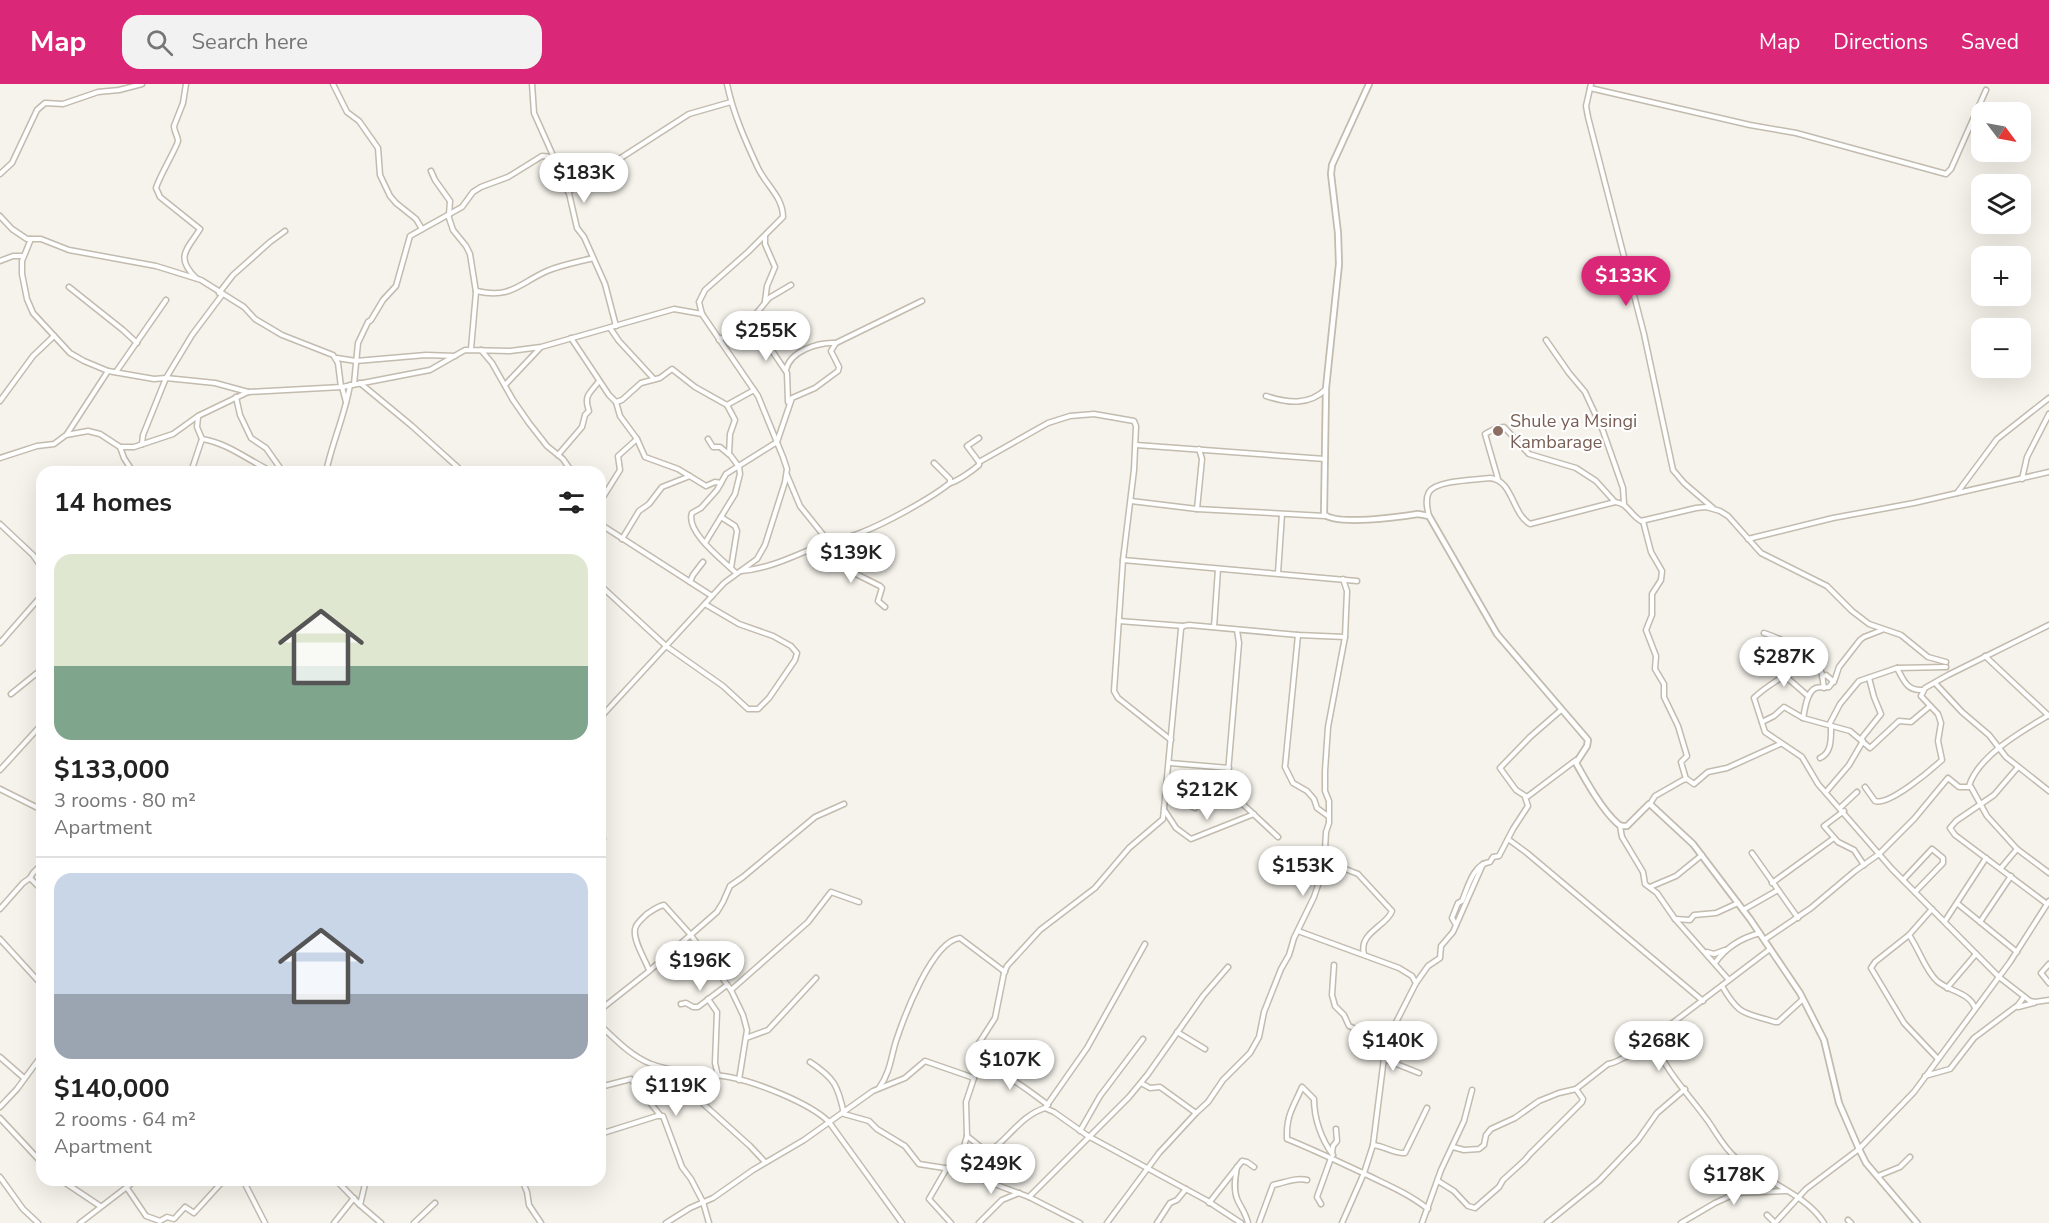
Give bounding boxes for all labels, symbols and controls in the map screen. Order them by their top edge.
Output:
search box [122,15,542,69]
text: Map [30,23,86,61]
icon: search [143,26,176,59]
text: Search here [191,27,308,57]
text: Map [1759,28,1800,56]
text: Directions [1833,28,1928,56]
text: Saved [1961,28,2019,56]
north arrow [1971,102,2031,162]
map controls [1971,102,2031,378]
pin: $183K [542,153,626,204]
text: $183K [553,159,615,186]
button: layers [1971,174,2031,234]
button: + [1971,246,2031,306]
pin: $133K [1584,256,1668,307]
text: $133K [1595,262,1657,289]
pin: $255K [724,311,808,362]
text: $255K [735,317,797,344]
button: − [1971,318,2031,378]
place label: Shule ya Msingi Kambarage [1510,409,1637,454]
marker: Shule ya Msingi Kambarage [1491,424,1505,438]
text: 14 homes [54,485,172,520]
icon: filters [555,486,588,519]
pin: $139K [809,533,893,584]
text: $139K [820,539,882,566]
icon: home [267,593,375,701]
pin: $287K [1742,637,1826,688]
text: $287K [1753,643,1815,670]
text: $133,000 [54,752,170,787]
pin: $212K [1165,770,1249,821]
text: $212K [1176,776,1238,803]
text: 3 rooms · 80 m² [54,787,196,814]
text: Apartment [54,814,152,841]
pin: $153K [1261,846,1345,897]
text: $153K [1272,852,1334,879]
icon: home [267,912,375,1020]
pin: $196K [658,941,742,992]
text: $196K [669,947,731,974]
pin: $140K [1351,1021,1435,1072]
pin: $268K [1617,1021,1701,1072]
text: $140K [1362,1027,1424,1054]
text: $268K [1628,1027,1690,1054]
pin: $107K [968,1040,1052,1091]
text: $107K [979,1046,1041,1073]
pin: $119K [634,1066,718,1117]
text: $140,000 [54,1071,170,1106]
text: $119K [645,1072,707,1099]
text: 2 rooms · 64 m² [54,1106,196,1133]
text: Apartment [54,1133,152,1160]
pin: $249K [949,1144,1033,1195]
text: $249K [960,1150,1022,1177]
pin: $178K [1692,1155,1776,1206]
text: $178K [1703,1161,1765,1188]

